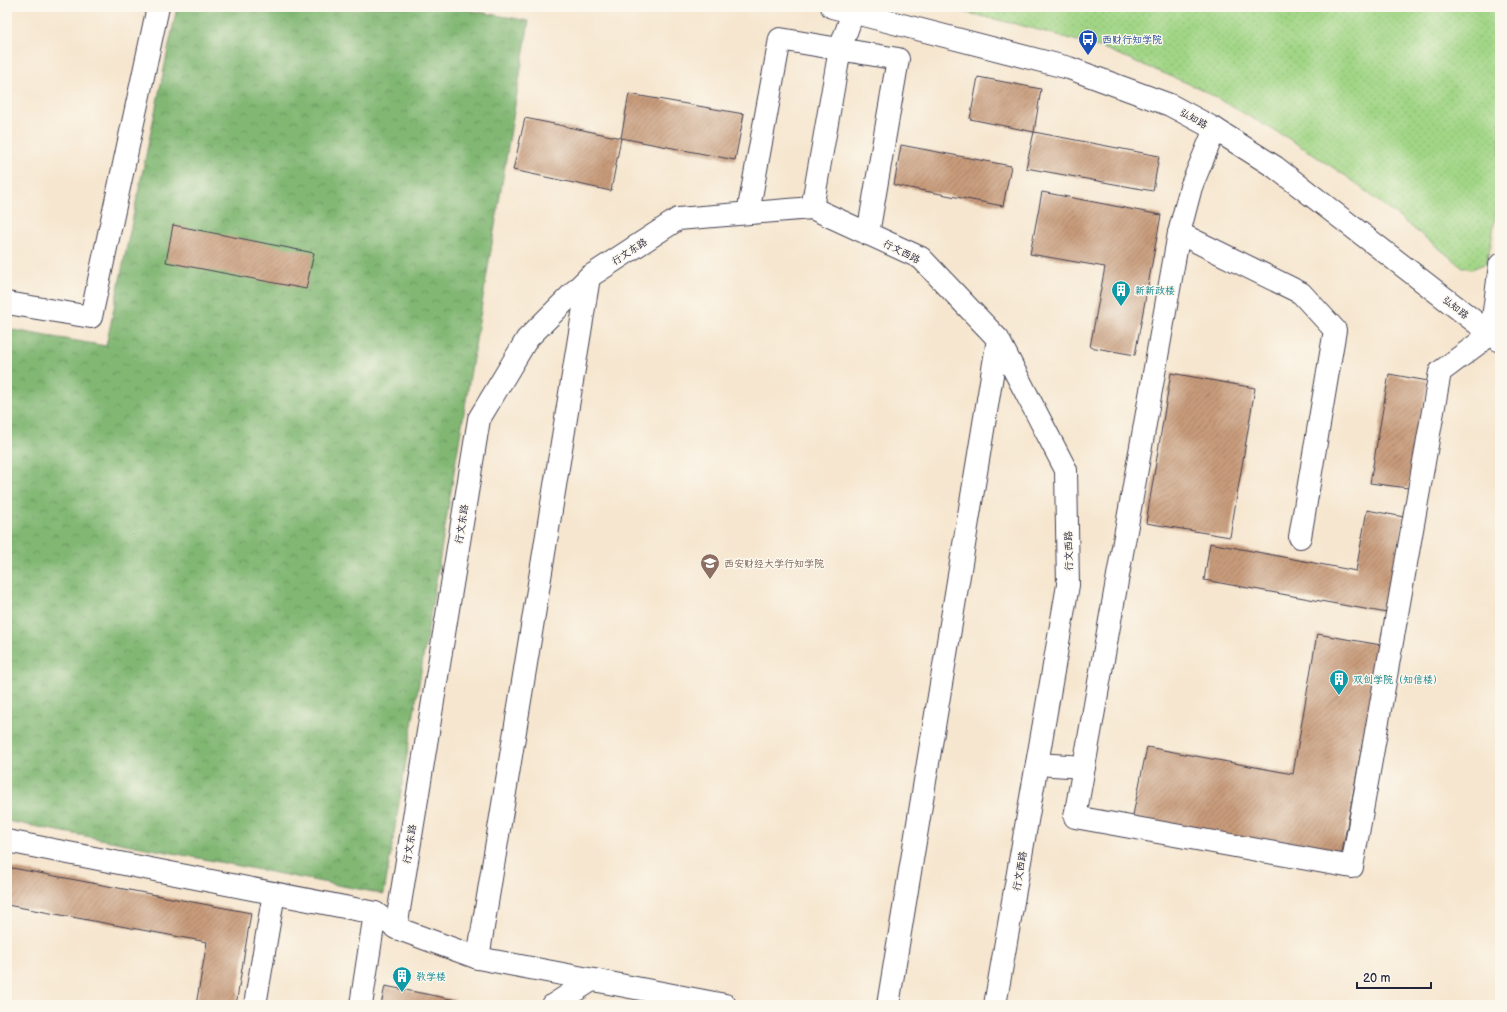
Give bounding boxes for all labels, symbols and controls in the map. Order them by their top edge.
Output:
bus stop icon: 西财行知学院 [1077,28,1099,56]
place label: 西财行知学院 [1102,34,1162,46]
street label: 弘知路 [1177,106,1210,131]
street label: 行文东路 [610,236,650,268]
street label: 行文西路 [881,237,922,266]
building icon: 新新政楼 [1110,279,1132,307]
place label: 新新政楼 [1135,285,1175,297]
street label: 弘知路 [1440,294,1471,322]
street label: 行文东路 [453,503,471,545]
street label: 行文西路 [1063,531,1075,571]
school or university icon: 西安财经大学行知学院 [699,552,721,580]
place label: 西安财经大学行知学院 [724,558,824,570]
building icon: 双创学院（知信楼） [1328,668,1350,696]
place label: 双创学院（知信楼） [1353,674,1443,686]
street label: 行文东路 [401,823,419,865]
street label: 行文西路 [1011,850,1029,892]
scale bar [1357,964,1431,990]
building icon: 教学楼 [391,965,413,993]
place label: 教学楼 [416,971,446,983]
text: 20 m [1363,971,1390,986]

